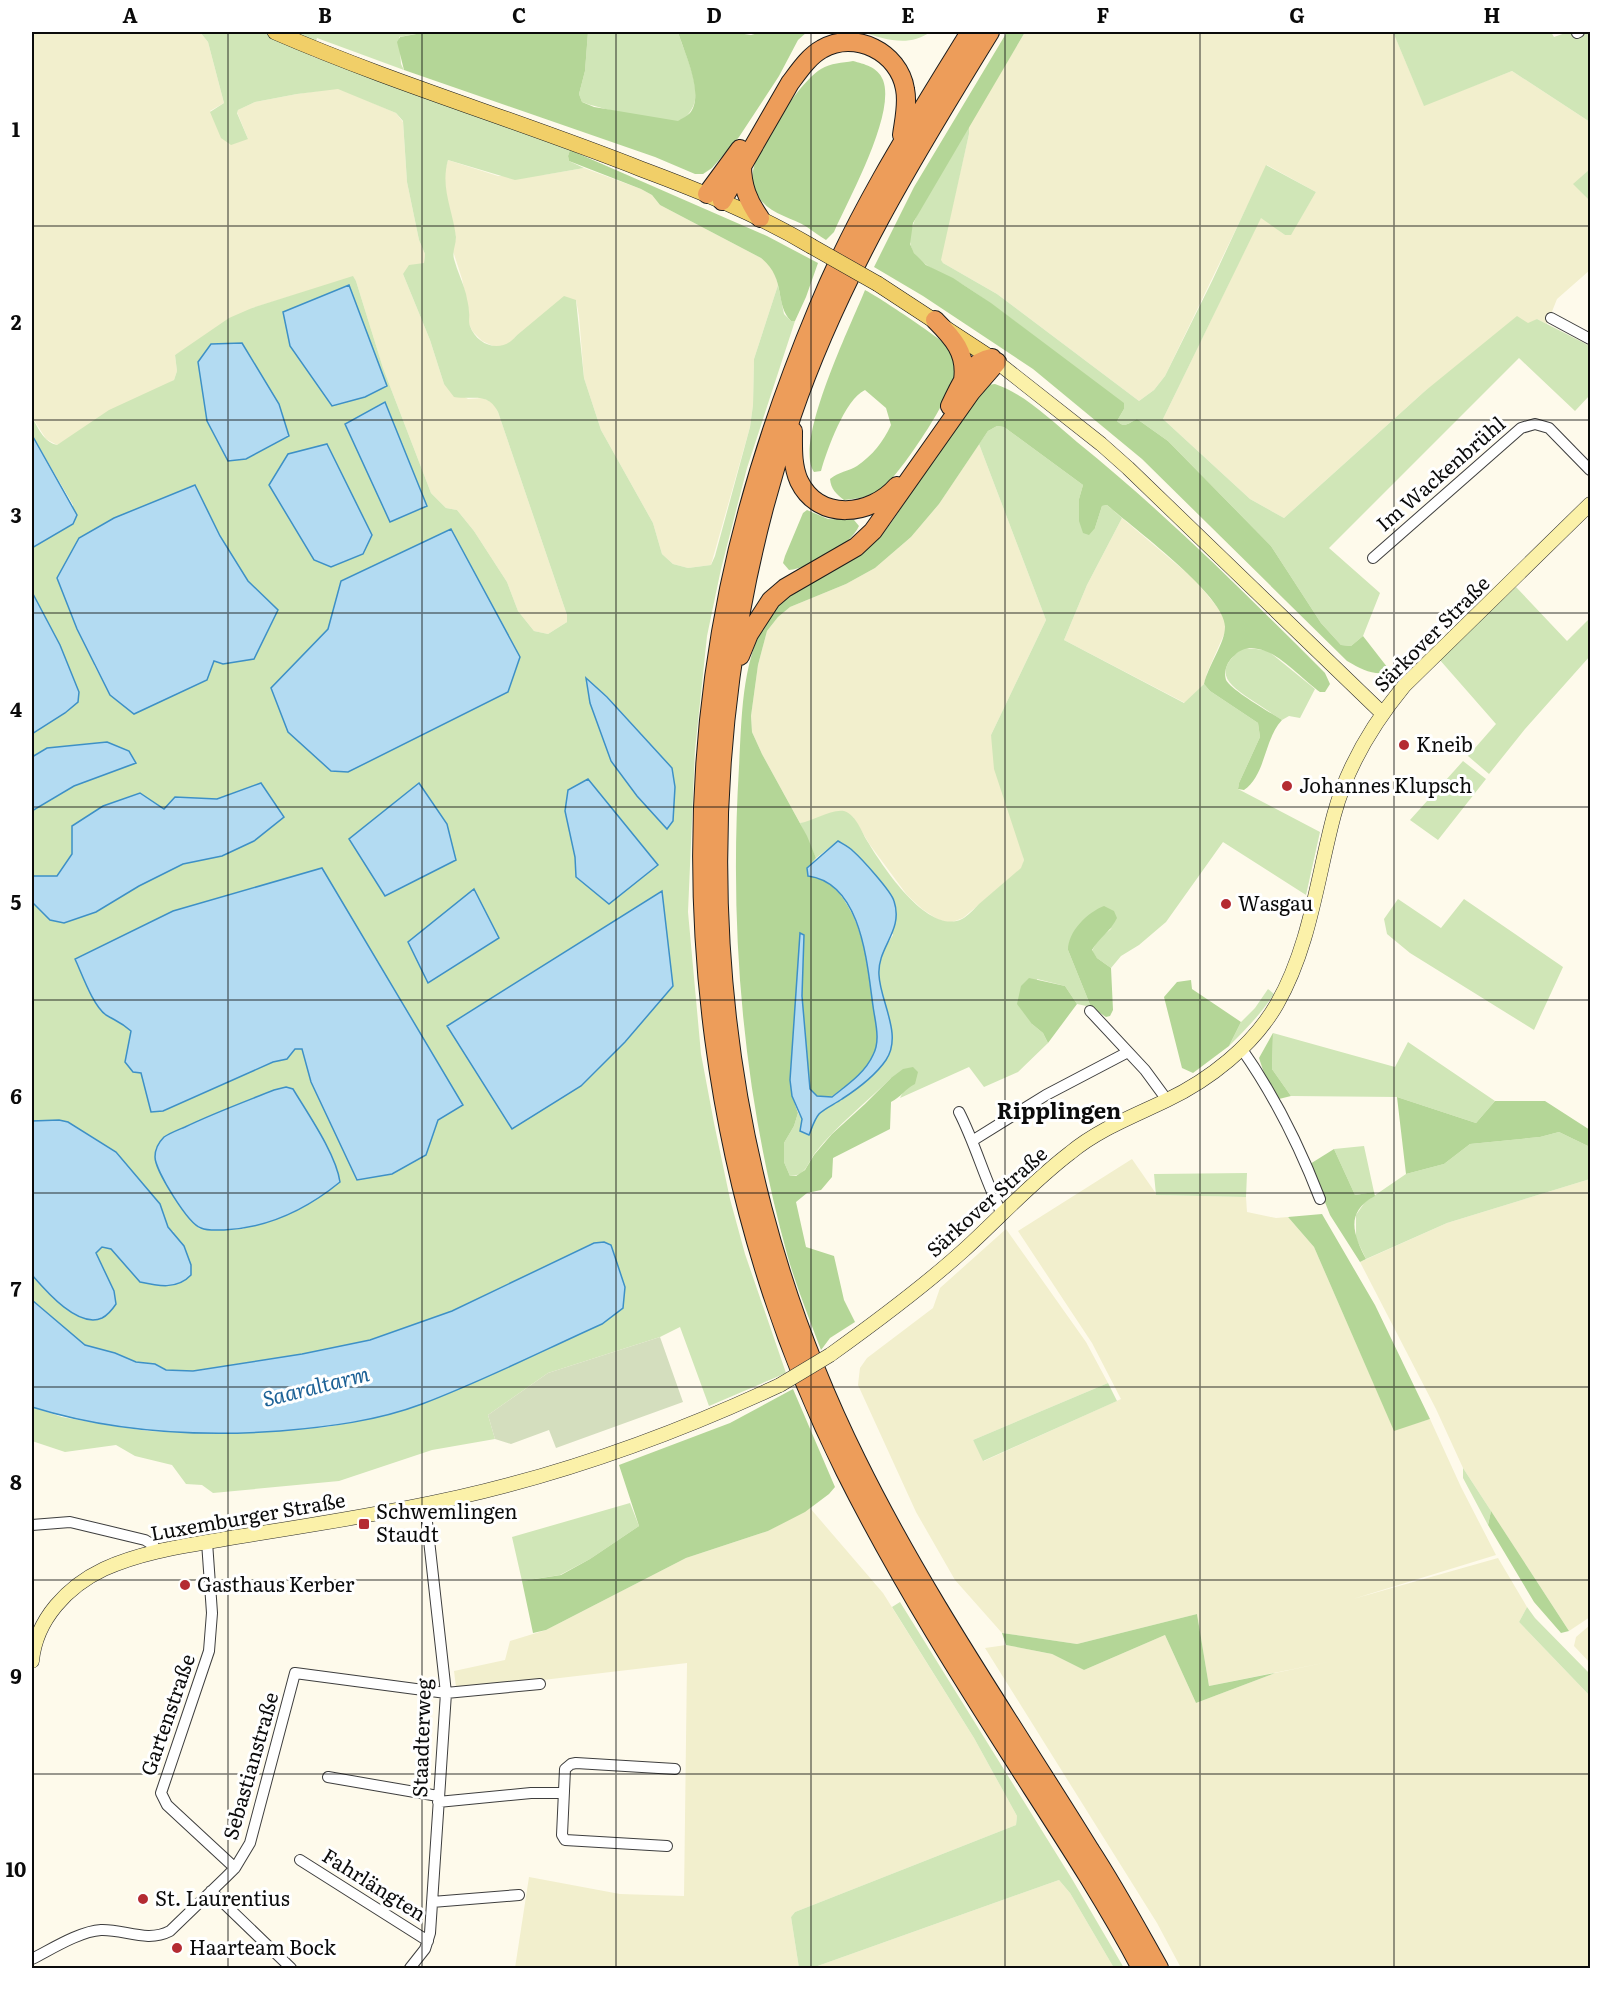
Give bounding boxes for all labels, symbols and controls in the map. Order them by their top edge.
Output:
text: A [122,0,138,29]
text: B [318,0,332,29]
text: C [512,0,526,29]
text: D [706,0,722,29]
text: E [901,0,915,29]
text: F [1097,0,1110,29]
text: G [1289,0,1305,29]
text: H [1484,0,1500,29]
text: 1 [12,113,20,143]
text: 2 [11,306,22,336]
street label: Im Wackenbrühl [1369,408,1511,537]
text: 3 [10,499,22,529]
street label: Särkover Straße [1366,568,1495,697]
text: 4 [10,693,22,723]
place label: Kneib [1416,728,1473,758]
marker: Kneib [1397,738,1411,752]
place label: Johannes Klupsch [1299,769,1472,799]
marker: Johannes Klupsch [1280,779,1294,793]
text: 5 [11,886,22,916]
place label: Wasgau [1238,887,1313,917]
marker: Wasgau [1219,897,1233,911]
text: 6 [10,1080,22,1110]
district label: Ripplingen [997,1093,1121,1126]
street label: Särkover Straße [919,1138,1053,1263]
text: 7 [11,1273,22,1303]
water label: Saaraltarm [259,1356,373,1413]
text: 8 [10,1466,22,1496]
street label: Luxemburger Straße [148,1483,347,1547]
place label: Schwemlingen Staudt [376,1495,518,1548]
marker: Schwemlingen Staudt [357,1517,371,1531]
place label: Gasthaus Kerber [197,1568,355,1598]
marker: Gasthaus Kerber [178,1578,192,1592]
street label: Gartenstraße [131,1649,201,1779]
text: 9 [10,1660,22,1690]
street label: Staadterweg [403,1677,437,1798]
street label: Sebastianstraße [214,1688,284,1843]
street label: Fahrlängten [317,1839,433,1927]
text: 10 [6,1853,26,1883]
place label: St. Laurentius [155,1882,290,1912]
marker: St. Laurentius [136,1892,150,1906]
place label: Haarteam Bock [189,1931,337,1961]
marker: Haarteam Bock [170,1941,184,1955]

